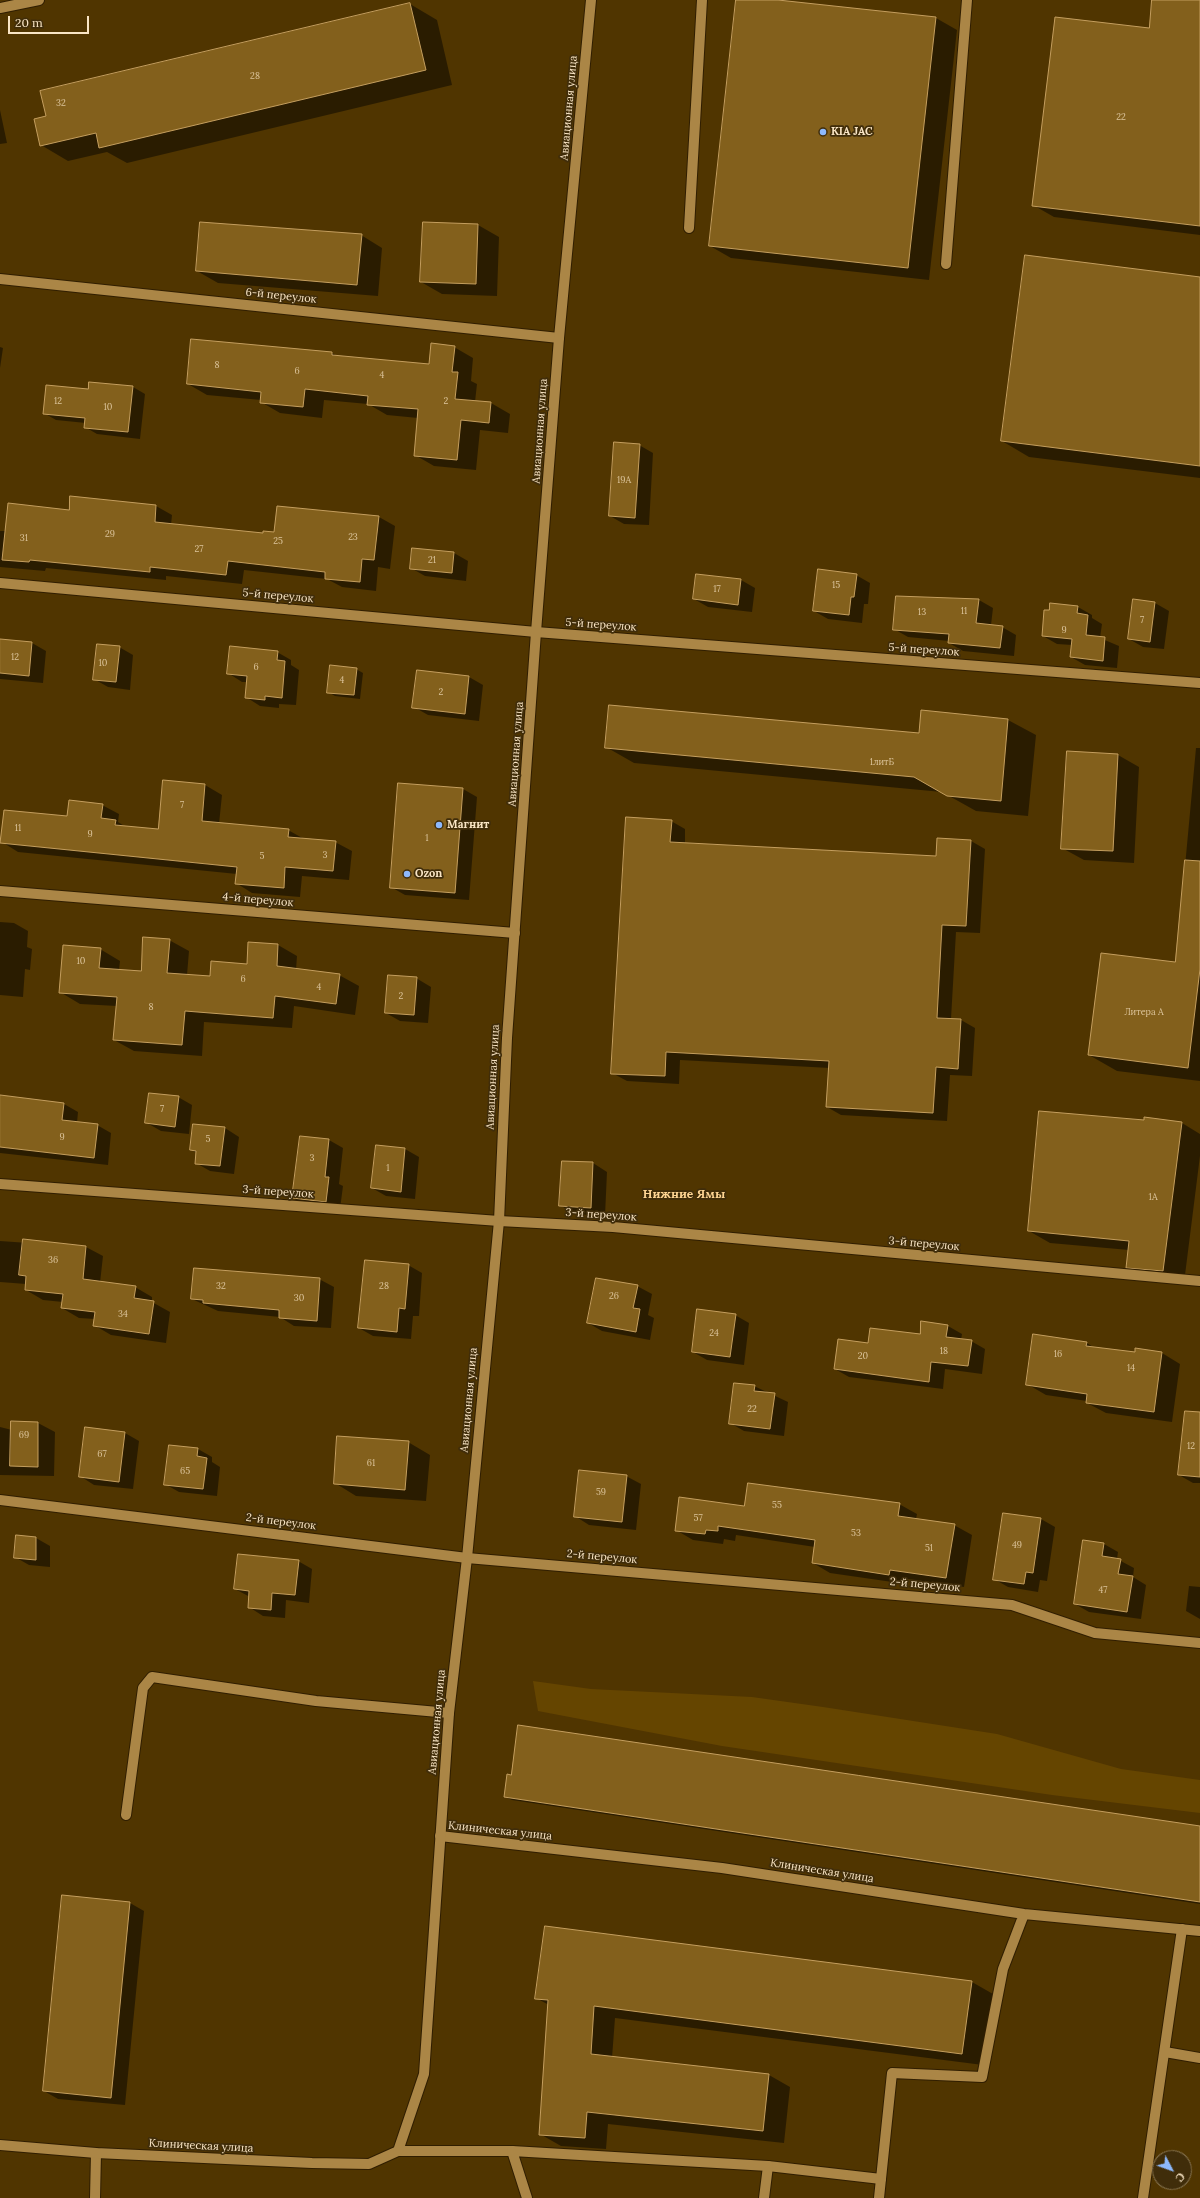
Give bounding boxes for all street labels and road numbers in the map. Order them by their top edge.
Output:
street label: Авиационная улица [558,55,580,161]
street label: 6-й переулок [245,286,317,306]
street label: Авиационная улица [530,378,550,484]
street label: 5-й переулок [242,586,314,606]
street label: 5-й переулок [565,616,637,634]
street label: 5-й переулок [888,641,960,659]
street label: Авиационная улица [506,701,526,807]
street label: 4-й переулок [222,890,294,910]
street label: Авиационная улица [484,1024,502,1130]
street label: 3-й переулок [242,1183,314,1201]
street label: 3-й переулок [565,1206,637,1224]
street label: 3-й переулок [888,1234,960,1254]
street label: Авиационная улица [458,1347,480,1453]
street label: 2-й переулок [245,1511,317,1533]
street label: 2-й переулок [566,1547,638,1567]
street label: 2-й переулок [889,1575,961,1595]
street label: Авиационная улица [426,1669,448,1775]
street label: Клиническая улица [447,1819,553,1843]
street label: Клиническая улица [769,1856,875,1886]
street label: Клиническая улица [148,2137,254,2155]

